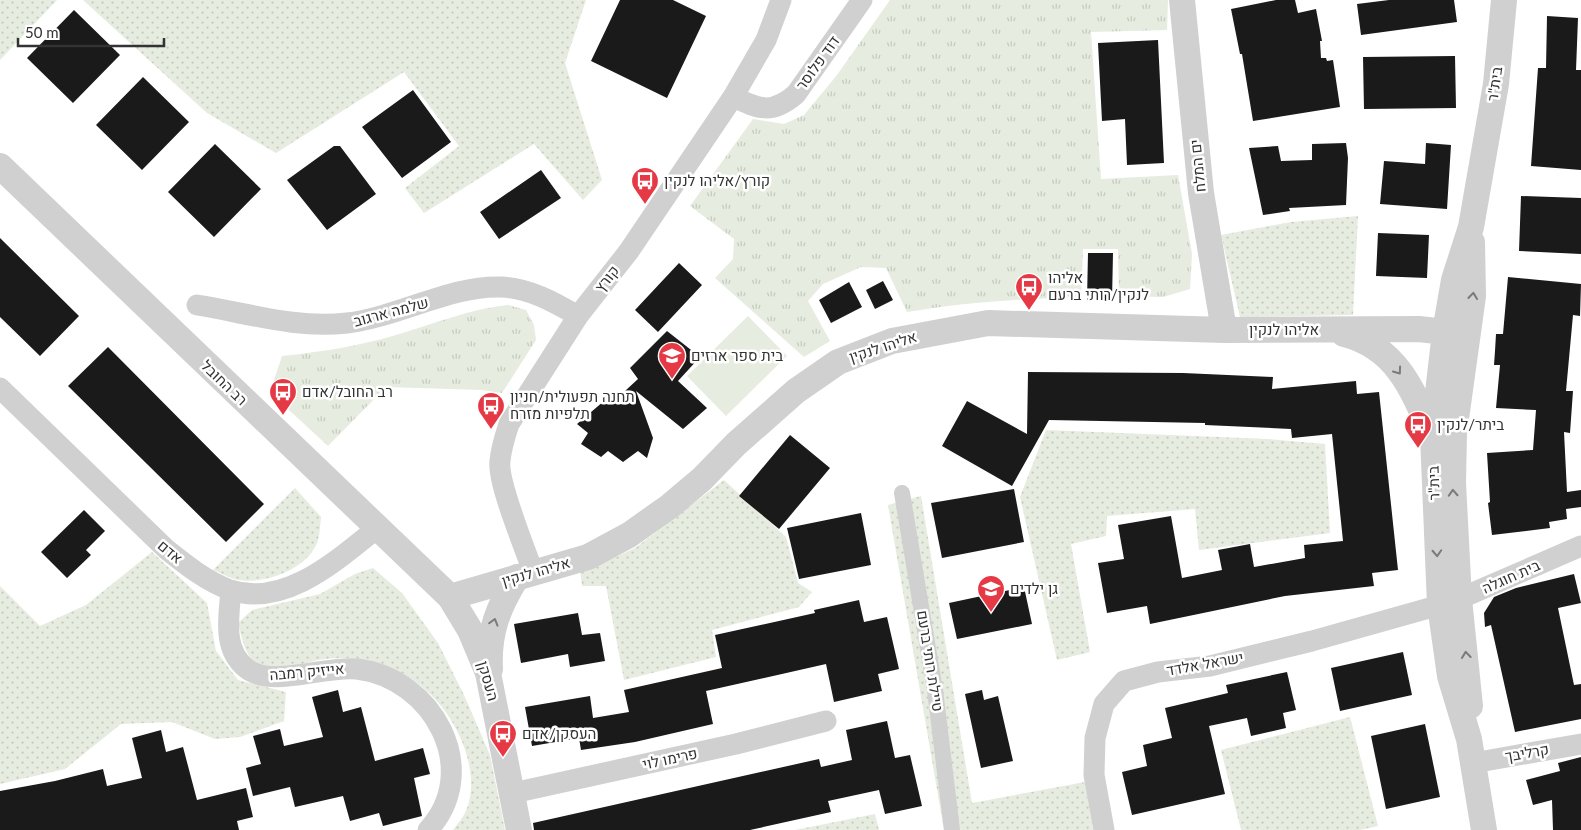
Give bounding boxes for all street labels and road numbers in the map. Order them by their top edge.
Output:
street label: דוד פלוסר [792,32,843,93]
street label: בית"ר [1483,65,1505,102]
street label: ים המלח [1185,139,1209,193]
street label: קורץ [590,261,622,295]
street label: שלמה ארגוב [351,292,430,330]
street label: אליהו לנקין [1249,320,1319,338]
street label: אליהו לנקין [847,327,919,365]
street label: רב החובל [198,356,251,409]
street label: בית"ר [1423,465,1443,501]
street label: אדם [155,536,187,567]
street label: אליהו לנקין [499,553,572,589]
street label: בית חוגלה [1479,555,1542,597]
street label: טיילת רותי ברעם [914,609,948,713]
street label: ישראל אלדד [1165,647,1245,679]
street label: אייזיק רמבה [269,659,345,683]
street label: העסקן [475,659,503,703]
street label: קרליבך [1503,739,1550,765]
street label: פרימו לוי [641,743,699,773]

